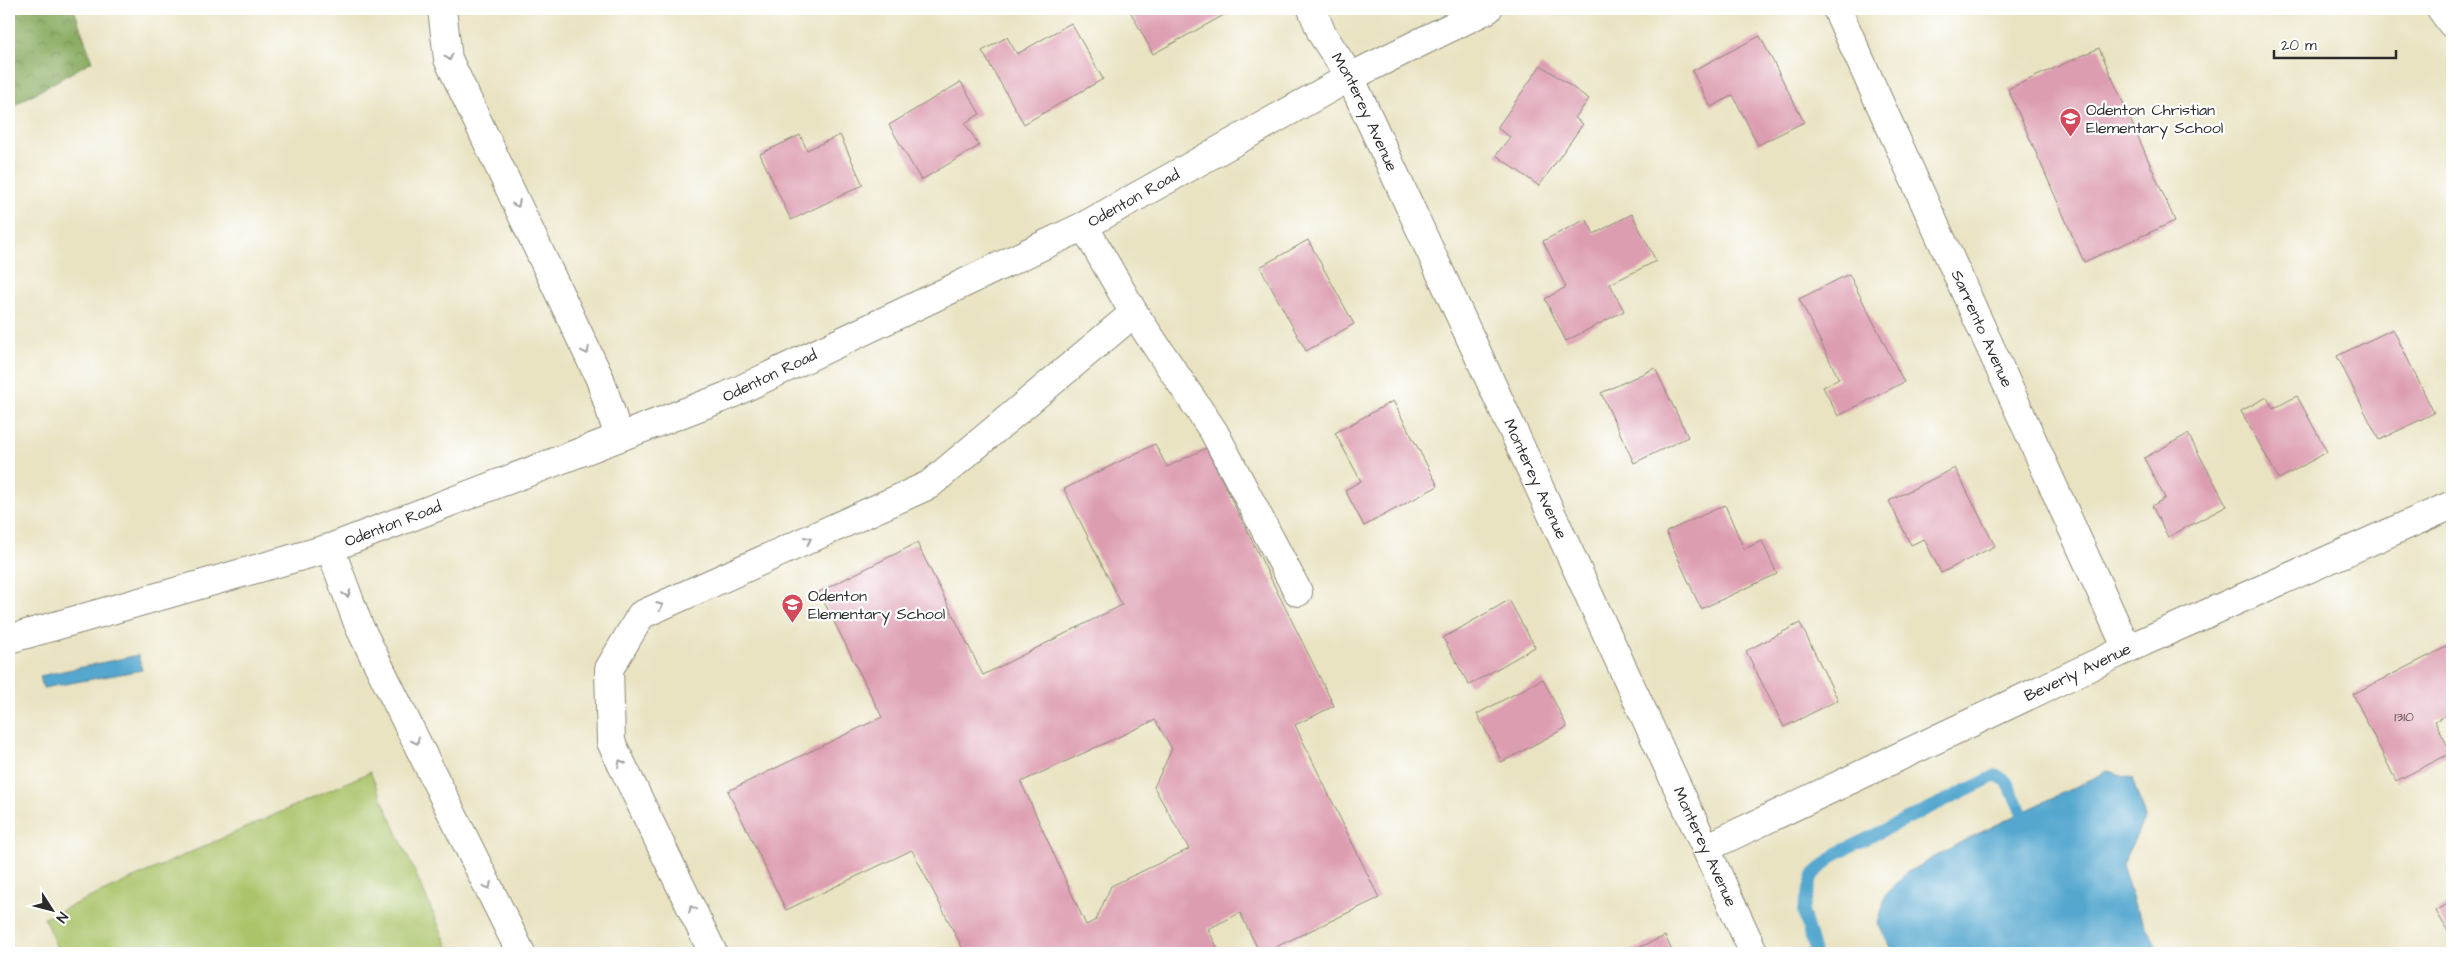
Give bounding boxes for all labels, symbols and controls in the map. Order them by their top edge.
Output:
scale bar [2274,28,2396,60]
text: 20 m [2281,35,2317,56]
street label: Monterey Avenue [1326,48,1403,175]
one-way arrow [443,52,453,60]
place label: Odenton Christian Elementary School [2086,99,2223,140]
school or university icon: Odenton Christian Elementary School [2058,107,2082,138]
street label: Odenton Road [1084,164,1184,233]
one-way arrow [510,199,521,208]
street label: Sarrento Avenue [1946,267,2018,391]
street label: Odenton Road [719,344,821,408]
one-way arrow [580,346,591,355]
street label: Monterey Avenue [1498,415,1573,543]
street label: Odenton Road [341,495,445,552]
one-way arrow [803,535,812,546]
place label: Odenton Elementary School [808,585,945,626]
one-way arrow [341,589,351,597]
school or university icon: Odenton Elementary School [780,593,804,624]
one-way arrow [655,602,664,613]
street label: Beverly Avenue [2021,638,2135,707]
house number: 1310 [2394,707,2414,727]
one-way arrow [410,735,420,744]
one-way arrow [617,759,628,768]
street label: Monterey Avenue [1668,783,1742,911]
one-way arrow [482,881,492,890]
north arrow [28,884,78,934]
one-way arrow [688,905,698,914]
text: N [51,908,72,927]

